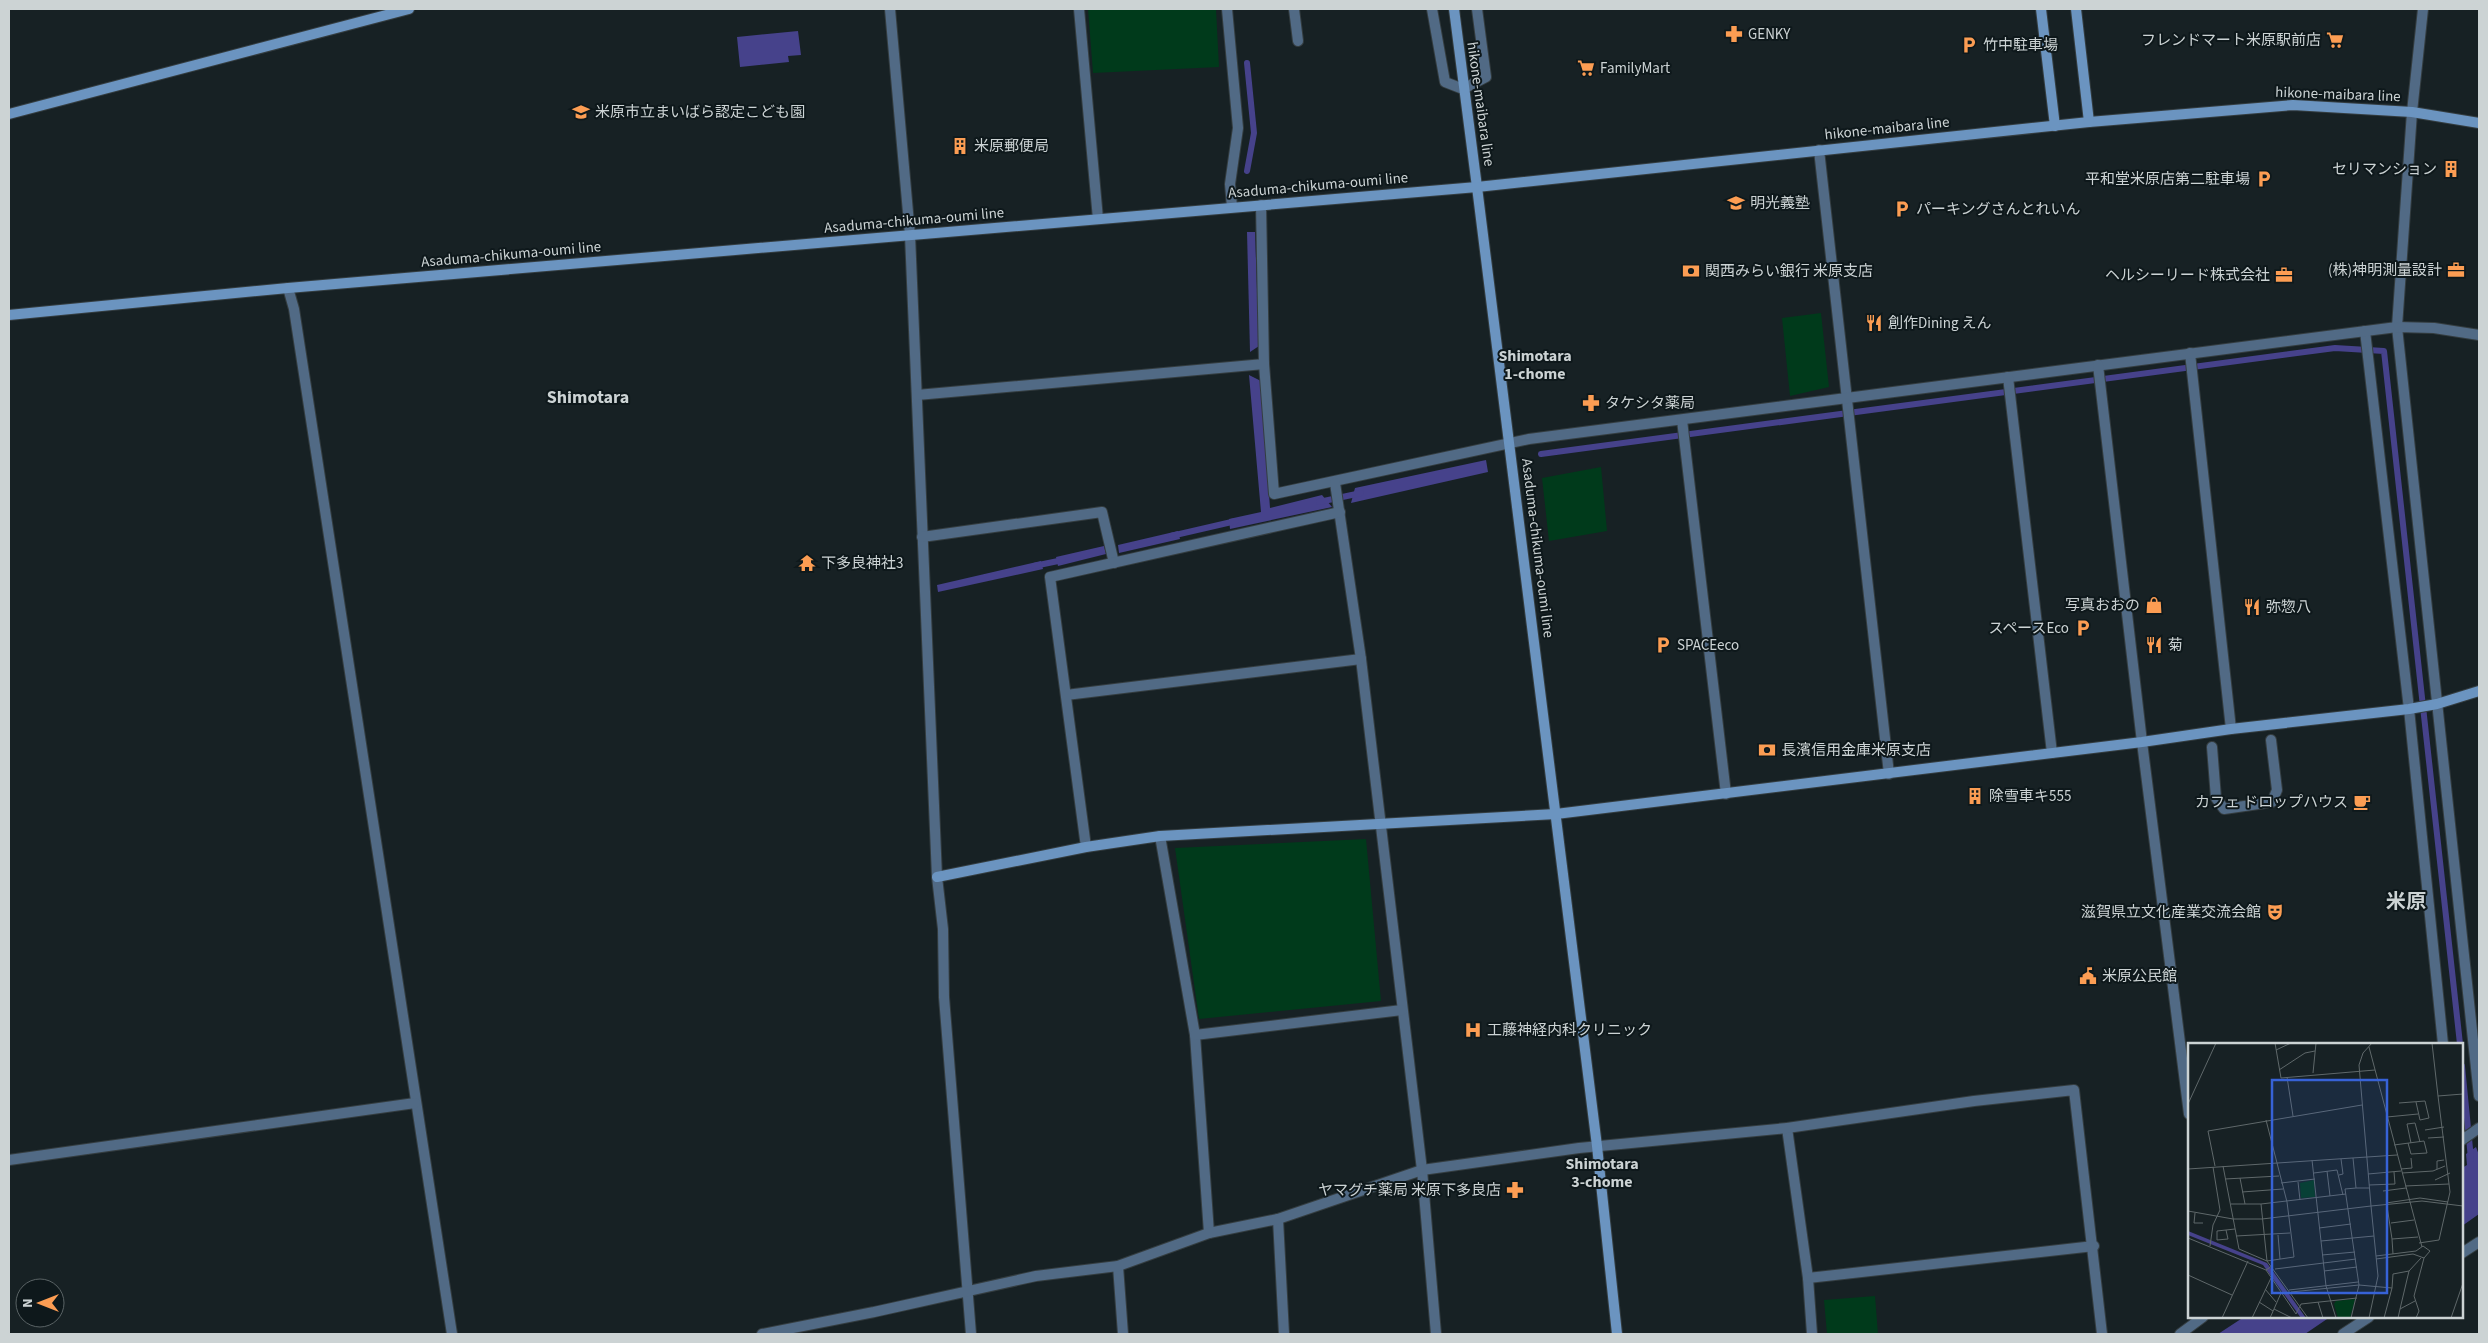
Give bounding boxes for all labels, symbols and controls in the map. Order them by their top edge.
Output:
pharmacy icon: GENKY [1724,24,1744,44]
place label: GENKY [1748,24,1791,45]
place label: フレンドマート米原駅前店 [2141,30,2321,51]
supermarket icon: フレンドマート米原駅前店 [2325,30,2345,50]
parking icon: 竹中駐車場 [1959,35,1979,55]
place label: 竹中駐車場 [1983,35,2058,56]
street label: hikone-maibara line [1461,40,1500,168]
supermarket icon: FamilyMart [1576,58,1596,78]
place label: FamilyMart [1600,58,1670,79]
street label: hikone-maibara line [2275,82,2401,107]
school or university icon: 米原市立まいばら認定こども園 [571,102,591,122]
place label: 米原市立まいばら認定こども園 [595,102,805,123]
street label: hikone-maibara line [1824,111,1951,145]
building icon: 米原郵便局 [950,136,970,156]
place label: 米原郵便局 [974,136,1049,157]
place label: セリマンション [2332,159,2437,180]
building icon: セリマンション [2441,159,2461,179]
street label: Asaduma-chikuma-oumi line [1227,167,1409,204]
place label: 平和堂米原店第二駐車場 [2085,169,2250,190]
parking icon: 平和堂米原店第二駐車場 [2254,169,2274,189]
school or university icon: 明光義塾 [1726,193,1746,213]
place label: 明光義塾 [1750,193,1810,214]
parking icon: パーキングさんとれいん [1892,199,1912,219]
place label: パーキングさんとれいん [1916,199,2081,220]
street label: Asaduma-chikuma-oumi line [823,202,1005,239]
street label: Asaduma-chikuma-oumi line [420,236,602,273]
place label: (株)神明測量設計 [2328,260,2442,281]
office icon: (株)神明測量設計 [2446,260,2466,280]
bank icon: 関西みらい銀行 米原支店 [1681,261,1701,281]
place label: 関西みらい銀行 米原支店 [1705,261,1873,282]
place label: ヘルシーリード株式会社 [2105,265,2270,286]
office icon: ヘルシーリード株式会社 [2274,265,2294,285]
restaurant icon: 創作Dining えん [1864,313,1884,333]
place label: 創作Dining えん [1888,313,1992,334]
district label: Shimotara 1-chome [1498,345,1572,385]
district label: Shimotara [547,385,629,410]
pharmacy icon: タケシタ薬局 [1581,393,1601,413]
place label: タケシタ薬局 [1605,393,1695,414]
street label: Asaduma-chikuma-oumi line [1516,457,1559,639]
temple icon: 下多良神社3 [797,553,817,573]
place label: 下多良神社3 [821,553,903,574]
place label: 写真おおの [2065,595,2140,616]
shop icon: 写真おおの [2144,595,2164,615]
restaurant icon: 弥惣八 [2242,597,2262,617]
place label: 弥惣八 [2266,597,2311,618]
place label: スペースEco [1988,618,2069,639]
parking icon: スペースEco [2073,618,2093,638]
parking icon: SPACEeco [1653,635,1673,655]
place label: SPACEeco [1677,635,1739,656]
restaurant icon: 菊 [2144,635,2164,655]
place label: 菊 [2168,635,2183,656]
bank icon: 長濱信用金庫米原支店 [1757,740,1777,760]
place label: 長濱信用金庫米原支店 [1781,740,1931,761]
building icon: 除雪車キ555 [1965,786,1985,806]
place label: 除雪車キ555 [1989,786,2071,807]
place label: カフェ ドロップハウス [2195,792,2348,813]
cafe icon: カフェ ドロップハウス [2352,792,2372,812]
district label: 米原 [2386,888,2426,916]
place label: 滋賀県立文化産業交流会館 [2081,902,2261,923]
theatre icon: 滋賀県立文化産業交流会館 [2265,902,2285,922]
public building icon: 米原公民館 [2078,966,2098,986]
place label: 米原公民館 [2102,966,2177,987]
hospital icon: 工藤神経内科クリニック [1463,1020,1483,1040]
place label: 工藤神経内科クリニック [1487,1020,1652,1041]
inset map [2188,1043,2463,1318]
district label: Shimotara 3-chome [1565,1153,1639,1193]
place label: ヤマグチ薬局 米原下多良店 [1318,1180,1501,1201]
pharmacy icon: ヤマグチ薬局 米原下多良店 [1505,1180,1525,1200]
north arrow [15,1278,65,1328]
text: N [18,1298,38,1308]

